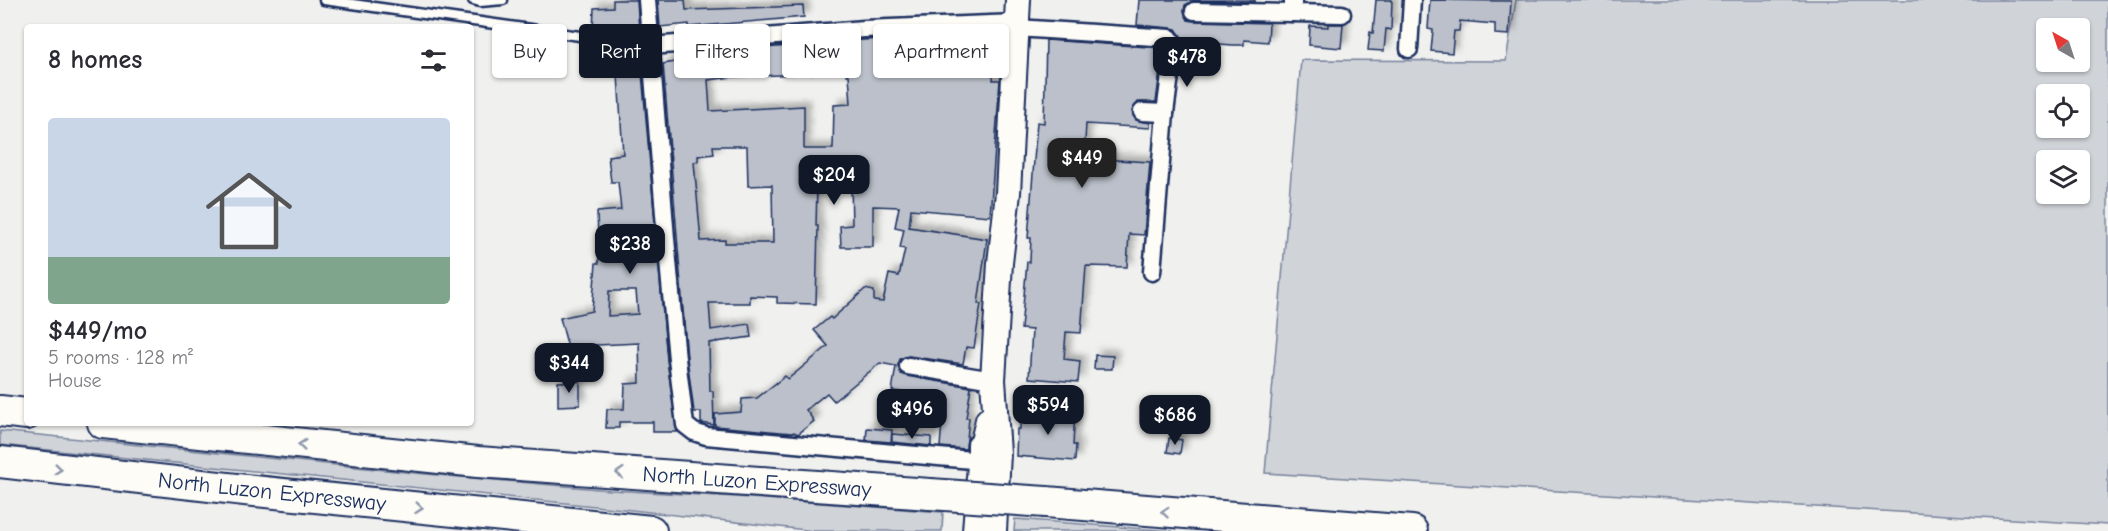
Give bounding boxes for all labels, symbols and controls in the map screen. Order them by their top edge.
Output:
north arrow [2036,18,2090,72]
map controls [2036,18,2090,204]
chip: Buy [492,24,567,78]
chip: Rent [579,24,662,78]
chip: Filters [674,24,770,78]
chip: New [782,24,861,78]
chip: Apartment [873,24,1009,78]
pin: $478 [1151,37,1223,88]
icon: filters [417,44,450,77]
text: 8 homes [48,45,142,75]
text: $478 [1167,45,1207,68]
button: locate [2036,84,2090,138]
pin: $449 [1046,138,1118,189]
text: $449 [1061,146,1103,169]
button: layers [2036,150,2090,204]
pin: $204 [798,155,870,206]
icon: home [195,157,303,265]
text: $204 [813,163,855,186]
pin: $238 [594,224,666,275]
text: $238 [609,232,651,255]
text: $449/mo [48,316,147,346]
pin: $344 [533,343,605,394]
text: 5 rooms · 128 m² [48,346,193,369]
text: $344 [549,351,589,374]
text: House [48,369,102,392]
pin: $594 [1012,385,1084,436]
pin: $496 [876,389,948,440]
text: $594 [1027,393,1069,416]
pin: $686 [1139,395,1211,446]
text: $496 [891,397,933,420]
text: $686 [1153,403,1197,426]
one-way arrow [298,439,307,452]
street label: North Luzon Expressway [642,461,872,503]
one-way arrow [54,462,63,475]
one-way arrow [616,466,625,479]
street label: North Luzon Expressway [157,467,388,517]
one-way arrow [414,501,424,514]
one-way arrow [1161,506,1170,519]

